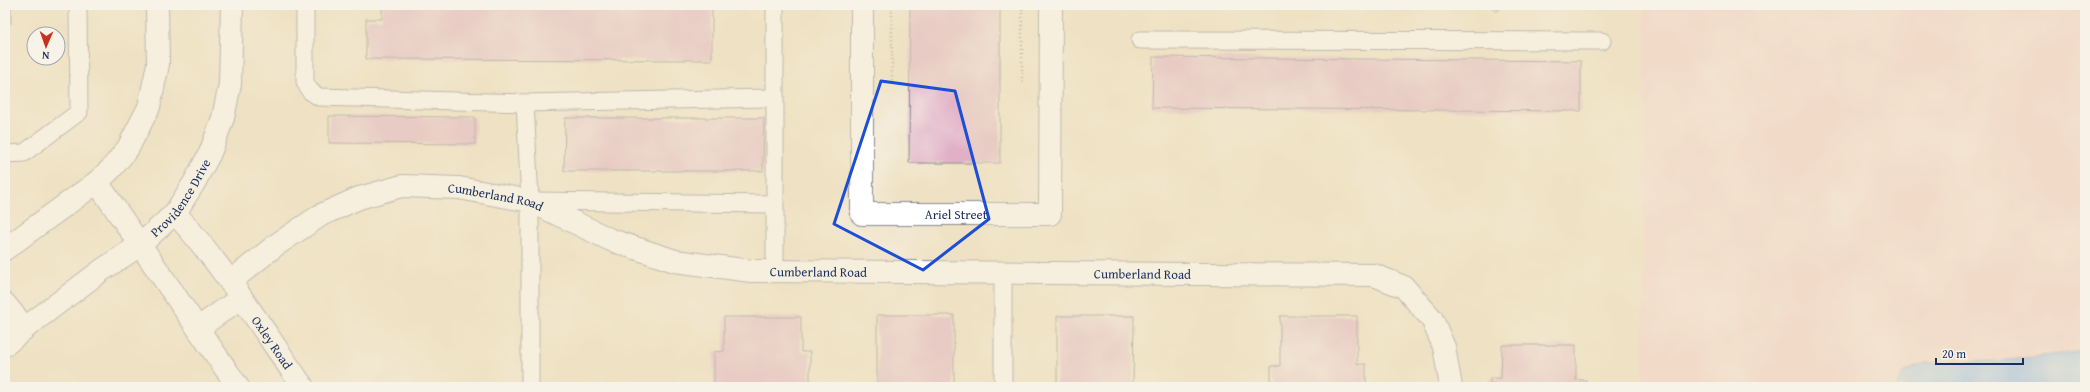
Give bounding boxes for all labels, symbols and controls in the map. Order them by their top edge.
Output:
north arrow [26,26,66,66]
text: N [41,48,50,64]
street label: Providence Drive [146,155,215,241]
street label: Cumberland Road [448,178,547,216]
street label: Ariel Street [925,205,988,224]
street label: Cumberland Road [770,262,867,281]
street label: Cumberland Road [1094,264,1191,283]
street label: Oxley Road [247,312,297,373]
scale bar [1936,340,2023,366]
text: 20 m [1942,345,1966,362]

